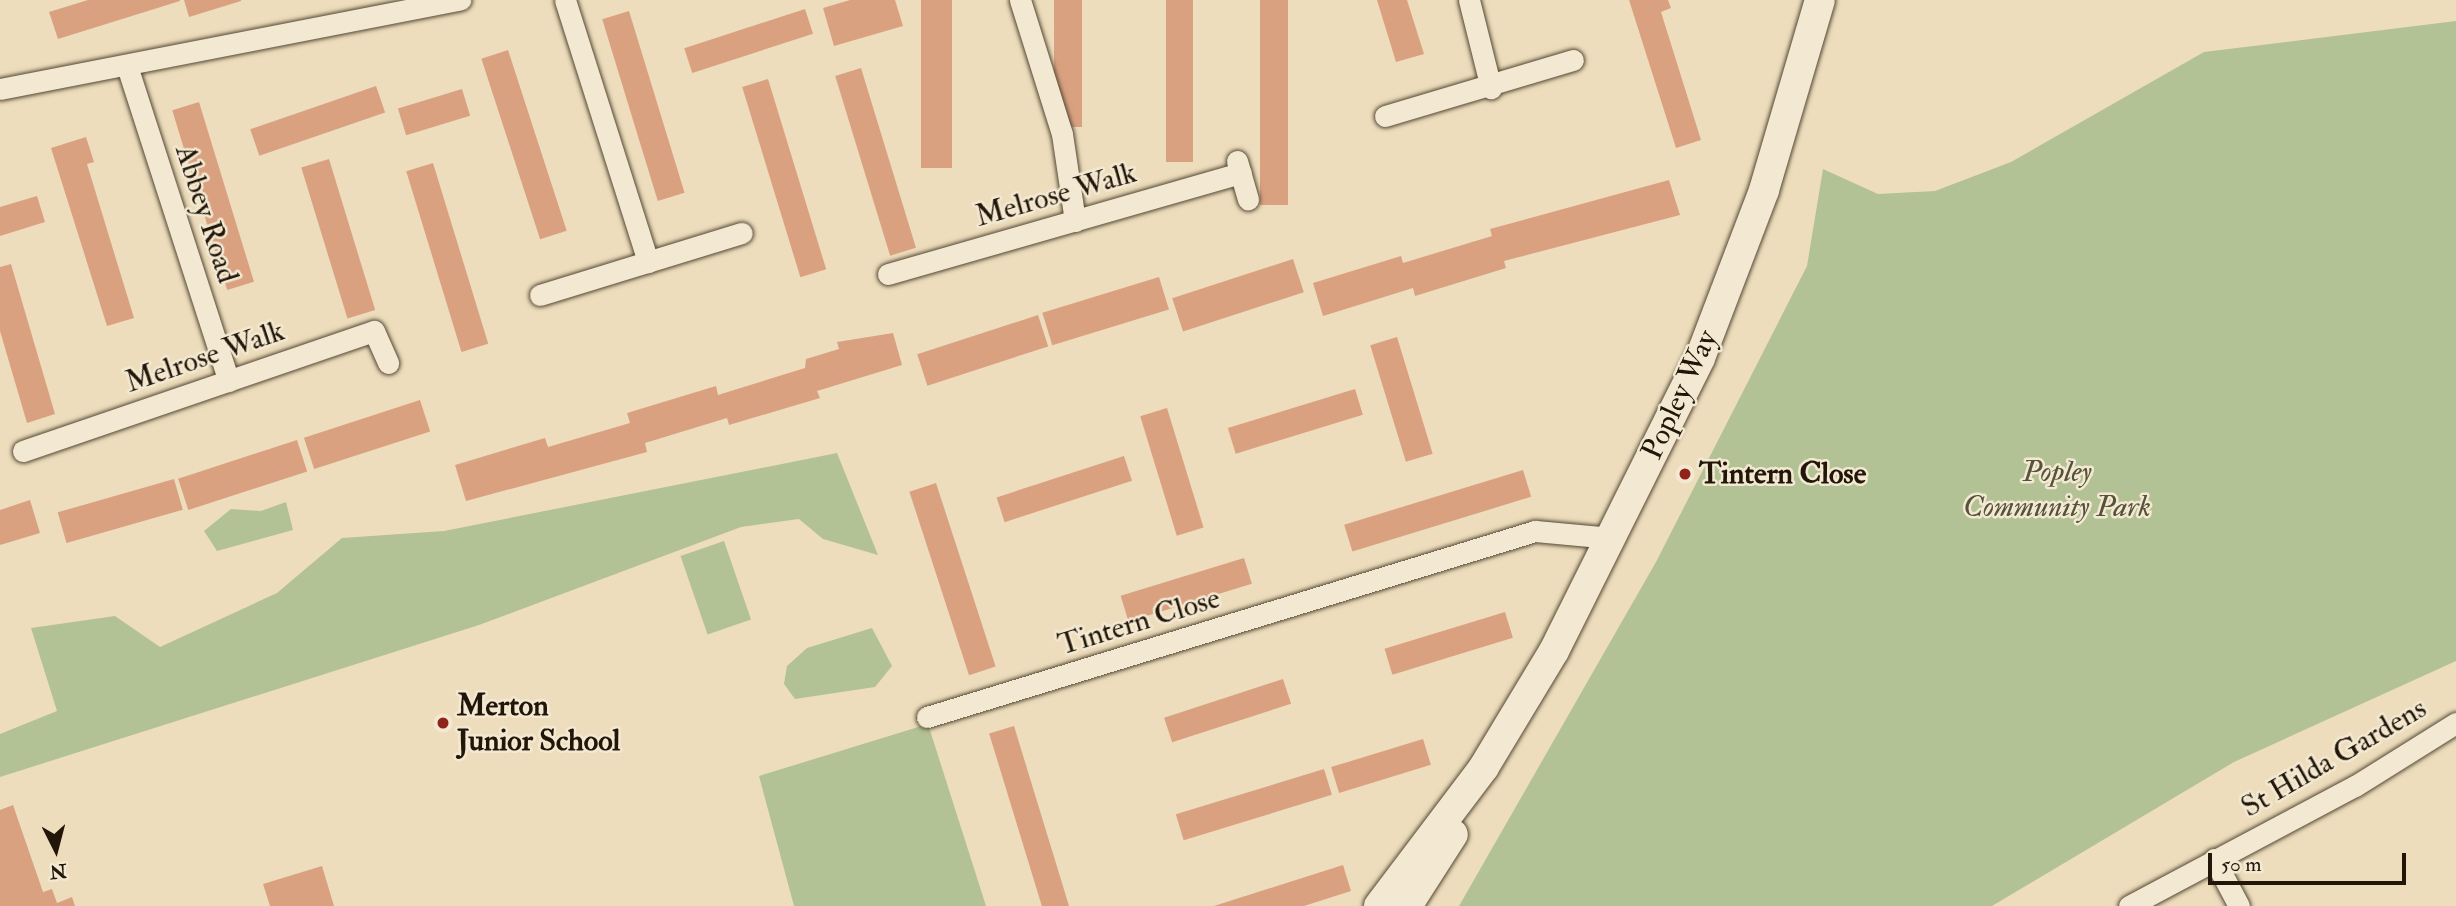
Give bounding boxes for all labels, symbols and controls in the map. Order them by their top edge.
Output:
street label: Abbey Road [167,140,245,288]
street label: Melrose Walk [971,155,1141,235]
street label: Melrose Walk [121,313,289,401]
street label: Popley Way [1634,324,1726,466]
park label: Popley Community Park [1963,454,2151,524]
place label: Tintern Close [1699,456,1866,492]
marker: Tintern Close [1677,466,1693,482]
street label: Tintern Close [1054,580,1224,664]
place label: Merton Junior School [457,688,620,758]
street label: St Hilda Gardens [2235,690,2433,826]
marker: Merton Junior School [435,715,451,731]
north arrow [21,815,91,885]
scale bar [2211,839,2409,883]
text: 50 m [2221,851,2262,878]
text: N [48,858,68,884]

